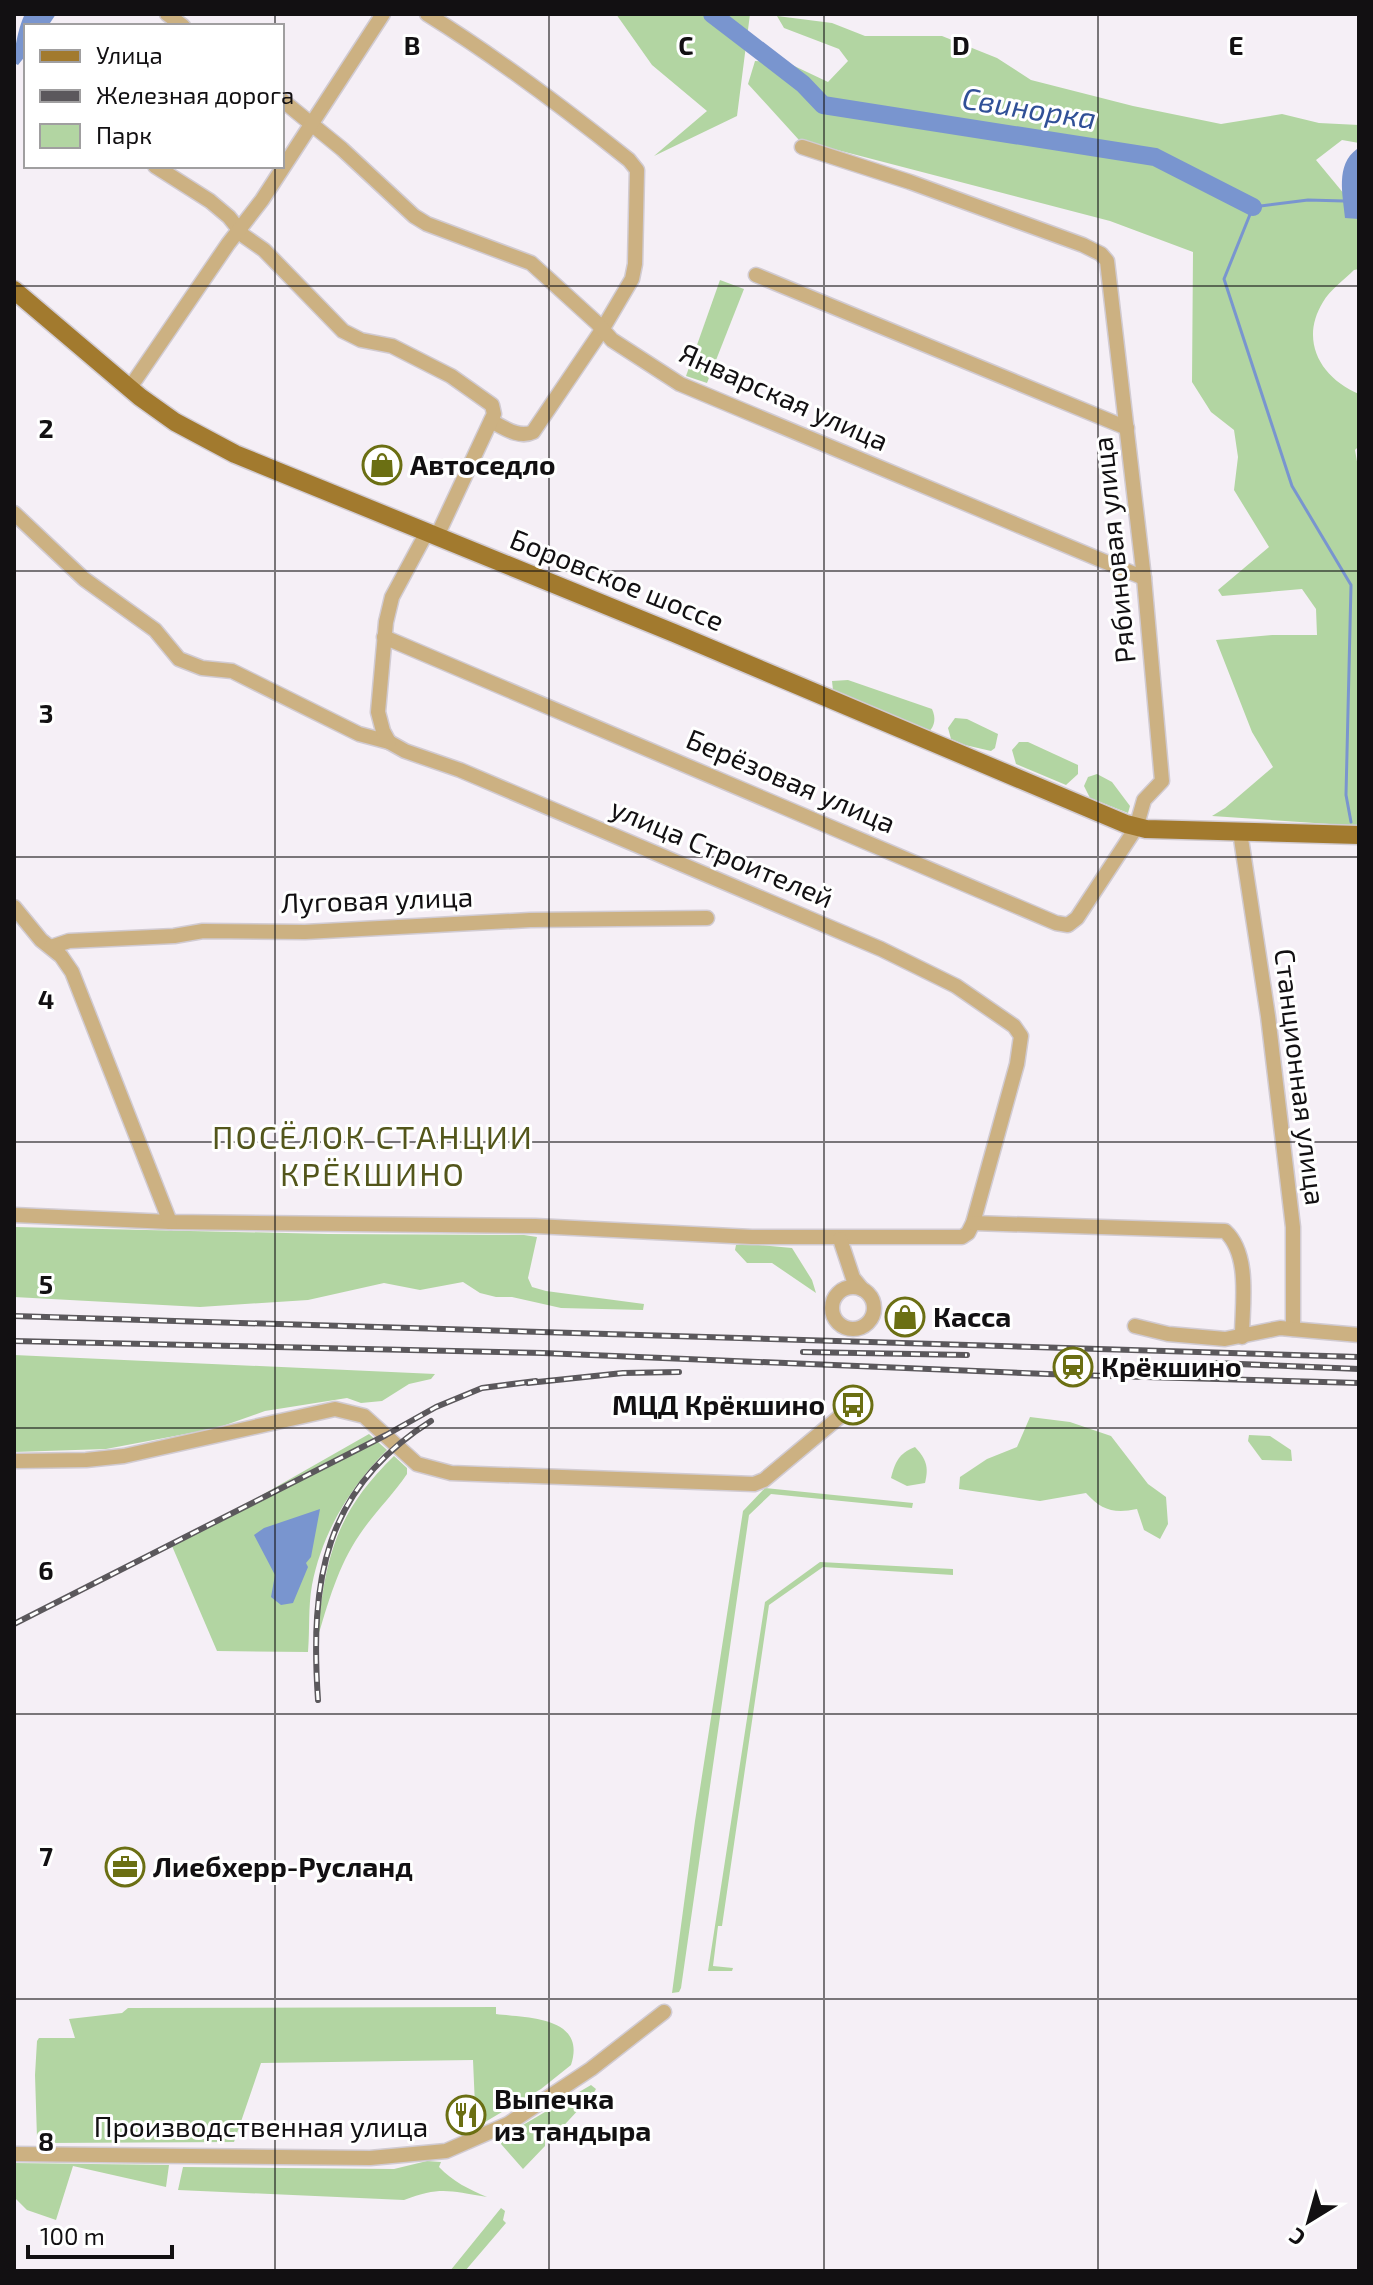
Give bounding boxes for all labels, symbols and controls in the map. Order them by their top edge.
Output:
legend [24,24,284,168]
text: B [404,29,420,60]
text: C [678,29,694,60]
text: D [952,29,970,60]
text: E [1228,29,1244,60]
text: Улица [96,40,163,69]
water label: Свинорка [960,79,1099,135]
text: Железная дорога [96,80,294,109]
text: Парк [96,120,152,149]
street label: Январская улица [675,335,894,457]
text: 2 [38,412,54,443]
street label: Рябиновая улица [1084,435,1142,665]
shop icon: Автоседло [361,444,403,486]
place label: Автоседло [410,447,556,481]
street label: Боровское шоссе [506,521,729,637]
text: 3 [39,697,53,728]
street label: Берёзовая улица [682,721,901,839]
street label: улица Строителей [606,790,839,914]
street label: Луговая улица [280,879,474,919]
street label: Станционная улица [1268,947,1334,1207]
text: 4 [38,983,54,1014]
district label: ПОСЁЛОК СТАНЦИИ КРЁКШИНО [212,1117,534,1192]
text: 5 [39,1268,53,1299]
shop icon: Касса [884,1296,926,1338]
place label: Касса [933,1299,1011,1333]
station icon: Крёкшино [1052,1346,1094,1388]
place label: Крёкшино [1101,1349,1242,1383]
bus stop icon: МЦД Крёкшино [832,1384,874,1426]
place label: МЦД Крёкшино [612,1387,825,1421]
text: 6 [38,1554,54,1585]
text: 7 [39,1840,53,1871]
office icon: Лиебхерр-Русланд [104,1846,146,1888]
place label: Лиебхерр-Русланд [153,1849,413,1883]
place label: Выпечка из тандыра [494,2081,651,2147]
restaurant icon: Выпечка из тандыра [445,2094,487,2136]
street label: Производственная улица [94,2109,428,2143]
text: 8 [38,2125,54,2156]
north arrow [1269,2181,1349,2261]
scale bar [28,2209,172,2259]
text: 100 m [40,2221,105,2250]
text: С [1283,2223,1309,2252]

